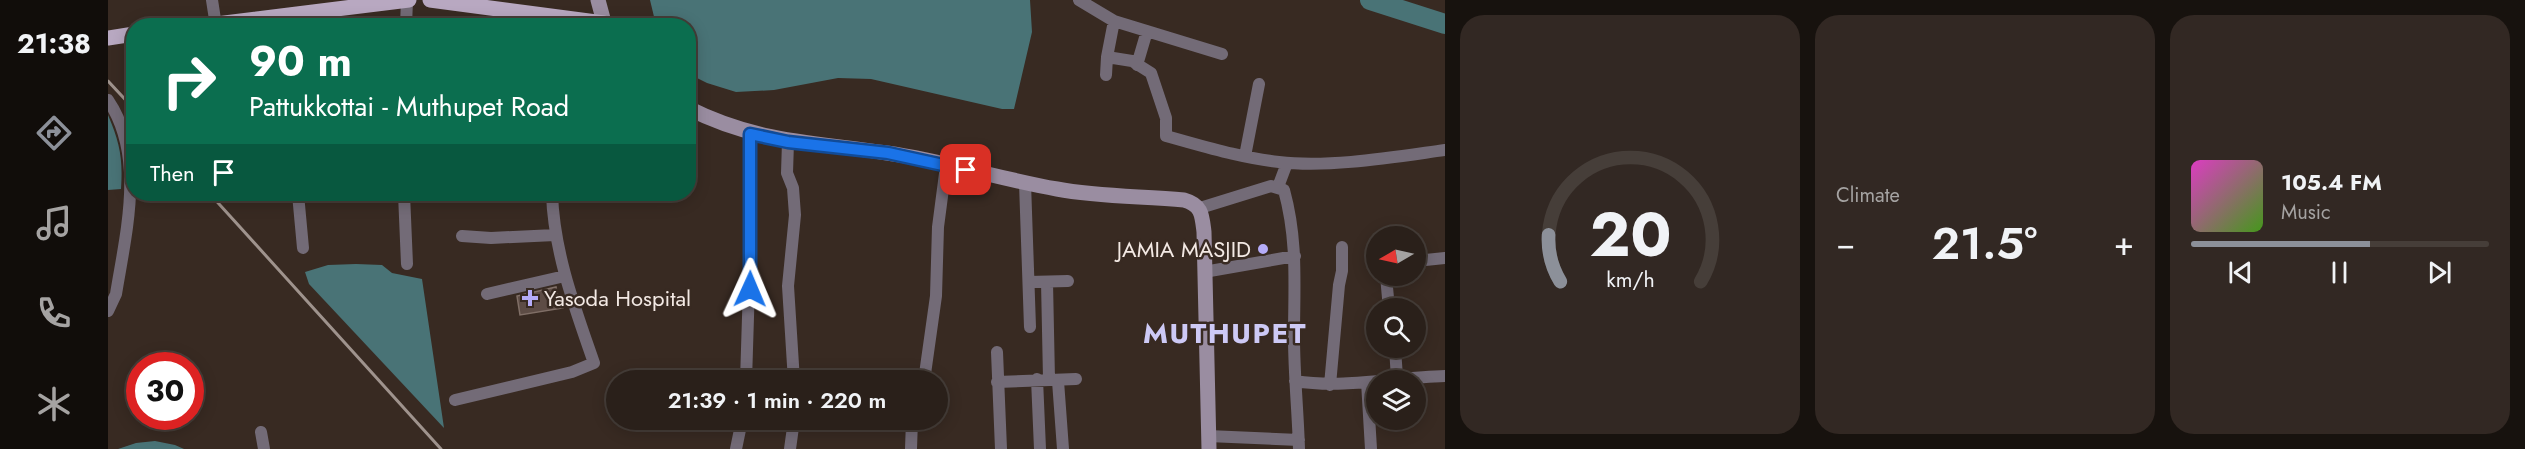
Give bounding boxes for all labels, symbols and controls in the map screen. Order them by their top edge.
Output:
text: 21:38 [17,24,91,63]
text: 90 m [249,31,352,92]
icon: right [150,42,228,120]
text: Pattukkottai - Muthupet Road [249,87,569,126]
icon: directions [33,112,75,154]
pin [940,144,991,195]
icon: arrive [949,153,982,186]
icon: arrive [207,156,240,189]
text: Then [150,157,195,189]
text: 105.4 FM [2281,166,2382,198]
text: Climate [1836,181,1900,210]
text: 20 [1589,189,1671,279]
text: Music [2281,198,2331,227]
icon: music [33,202,75,244]
text: 21.5° [1932,211,2037,276]
text: − [1836,220,1855,267]
text: + [2114,220,2134,267]
north arrow [1366,226,1426,286]
map controls [1366,226,1426,430]
place label: JAMIA MASJID [1114,233,1251,265]
marker: JAMIA MASJID [1256,242,1270,256]
icon: previous [2224,256,2257,289]
icon: pause [2323,256,2356,289]
icon: next [2423,256,2456,289]
position arrow [718,257,782,321]
text: km/h [1606,264,1654,295]
place label: Yasoda Hospital [544,282,691,314]
marker: Yasoda Hospital [521,289,539,307]
icon: phone [33,292,75,334]
button: search [1366,298,1426,358]
district label: MUTHUPET [1143,313,1307,354]
speed limit sign: 30 [126,352,204,430]
button: layers [1366,370,1426,430]
icon: climate [33,383,75,425]
text: 21:39 · 1 min · 220 m [668,384,886,416]

